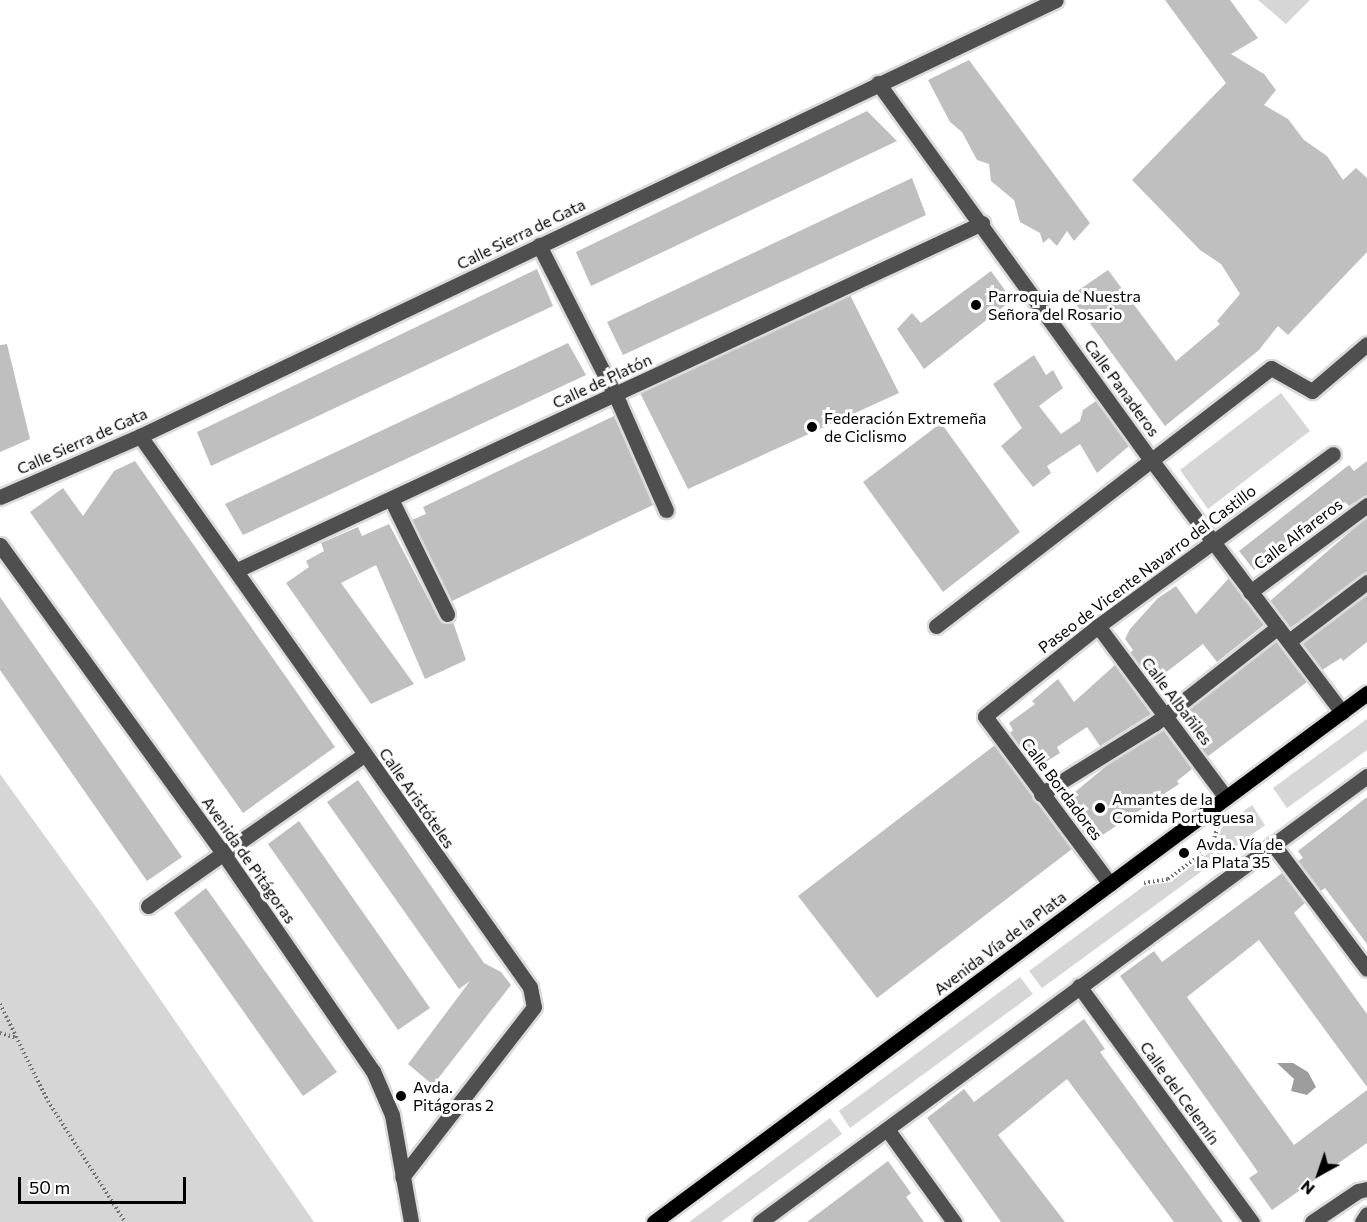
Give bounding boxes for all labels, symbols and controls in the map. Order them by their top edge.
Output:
street label: Calle Sierra de Gata [454,195,588,273]
place label: Parroquia de Nuestra Señora del Rosario [988,286,1141,324]
marker: Parroquia de Nuestra Señora del Rosario [969,298,983,312]
street label: Calle Panaderos [1080,336,1164,440]
street label: Calle de Platón [549,350,655,412]
street label: Calle Sierra de Gata [14,404,150,478]
place label: Federación Extremeña de Ciclismo [824,408,986,446]
marker: Federación Extremeña de Ciclismo [805,420,819,434]
street label: Paseo de Vicente Navarro del Castillo [1034,481,1260,657]
street label: Calle Alfareros [1250,494,1346,574]
street label: Calle Albañiles [1138,653,1216,749]
street label: Calle Bordadores [1017,734,1107,844]
street label: Calle Aristóteles [375,744,459,852]
place label: Amantes de la Comida Portuguesa [1112,789,1254,827]
street label: Avenida de Pitágoras [198,793,300,927]
marker: Amantes de la Comida Portuguesa [1093,801,1107,815]
place label: Avda. Vía de la Plata 35 [1196,834,1283,872]
marker: Avda. Vía de la Plata 35 [1177,846,1191,860]
street label: Avenida Vía de la Plata [930,887,1070,999]
street label: Calle del Celemín [1136,1038,1224,1148]
place label: Avda. Pitágoras 2 [413,1077,494,1115]
marker: Avda. Pitágoras 2 [394,1089,408,1103]
north arrow [1289,1144,1349,1204]
scale bar [21,1165,189,1203]
text: 50 m [29,1176,70,1198]
text: N [1296,1177,1318,1199]

